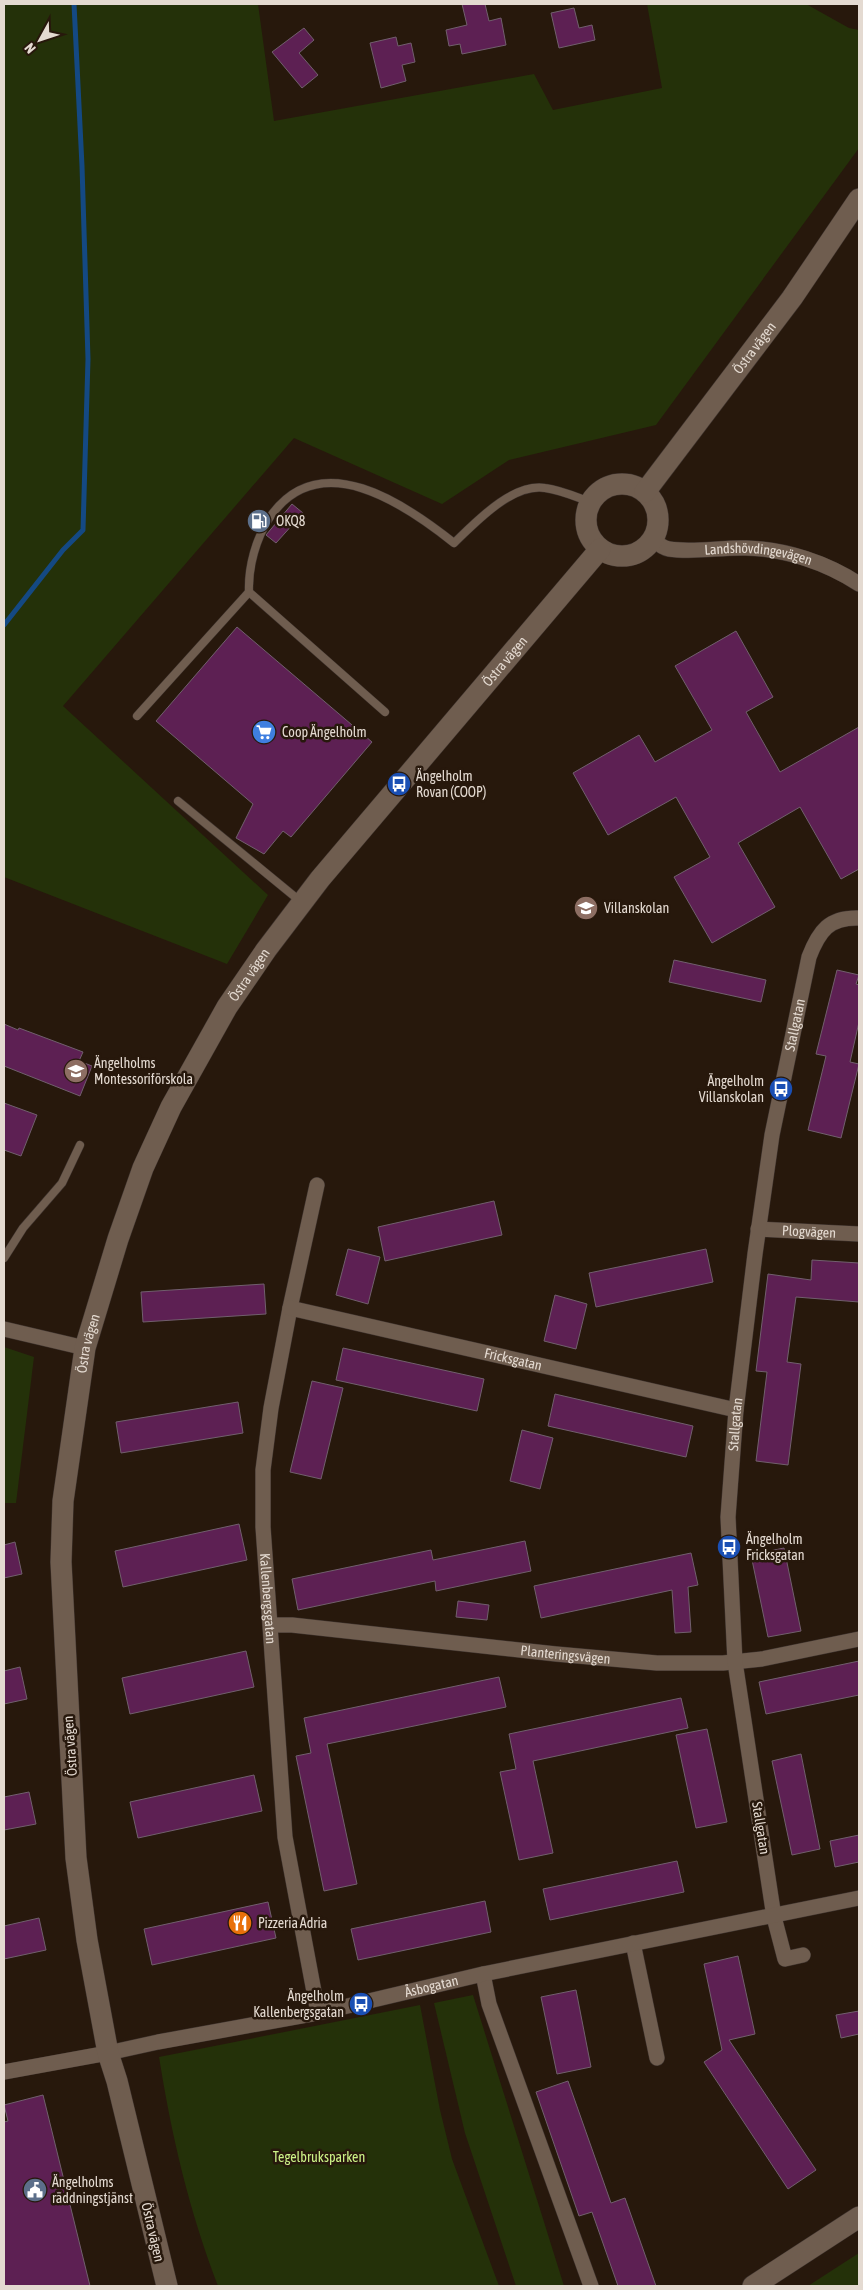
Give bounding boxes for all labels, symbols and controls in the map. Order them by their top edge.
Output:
north arrow [15,15,65,65]
text: N [21,40,39,57]
street label: Östra vägen [730,319,779,377]
fuel station icon: OKQ8 [246,508,272,534]
place label: OKQ8 [276,513,306,529]
street label: Landshövdingevägen [704,540,814,568]
street label: Östra vägen [479,633,531,689]
supermarket icon: Coop Ängelholm [251,719,277,745]
place label: Coop Ängelholm [282,724,367,740]
place label: Ängelholm Rovan (COOP) [416,768,486,800]
bus stop icon: Ängelholm Rovan (COOP) [386,771,412,797]
school or university icon: Villanskolan [573,895,599,921]
place label: Villanskolan [604,900,669,916]
street label: Östra vägen [225,945,273,1004]
street label: Stallgatan [782,997,808,1053]
place label: Ängelholms Montessoriförskola [94,1055,193,1087]
school or university icon: Ängelholms Montessoriförskola [63,1058,89,1084]
place label: Ängelholm Villanskolan [699,1073,764,1105]
bus stop icon: Ängelholm Villanskolan [768,1076,794,1102]
street label: Plogvägen [782,1222,836,1241]
street label: Östra vägen [73,1312,103,1374]
street label: Fricksgatan [483,1345,544,1373]
street label: Stallgatan [725,1397,745,1451]
place label: Ängelholm Fricksgatan [746,1531,805,1563]
bus stop icon: Ängelholm Fricksgatan [716,1534,742,1560]
street label: Kallenbergsgatan [257,1553,279,1644]
street label: Planteringsvägen [520,1642,611,1667]
street label: Östra vägen [60,1715,80,1777]
street label: Stallgatan [749,1800,773,1856]
restaurant icon: Pizzeria Adria [227,1910,253,1936]
place label: Pizzeria Adria [258,1915,327,1931]
street label: Åsbogatan [403,1972,460,2000]
place label: Ängelholm Kallenbergsgatan [253,1988,344,2020]
bus stop icon: Ängelholm Kallenbergsgatan [348,1991,374,2017]
park label: Tegelbruksparken [273,2149,365,2165]
place label: Ängelholms räddningstjänst [52,2174,133,2206]
public building icon: Ängelholms räddningstjänst [22,2177,48,2203]
street label: Östra vägen [138,2201,168,2263]

